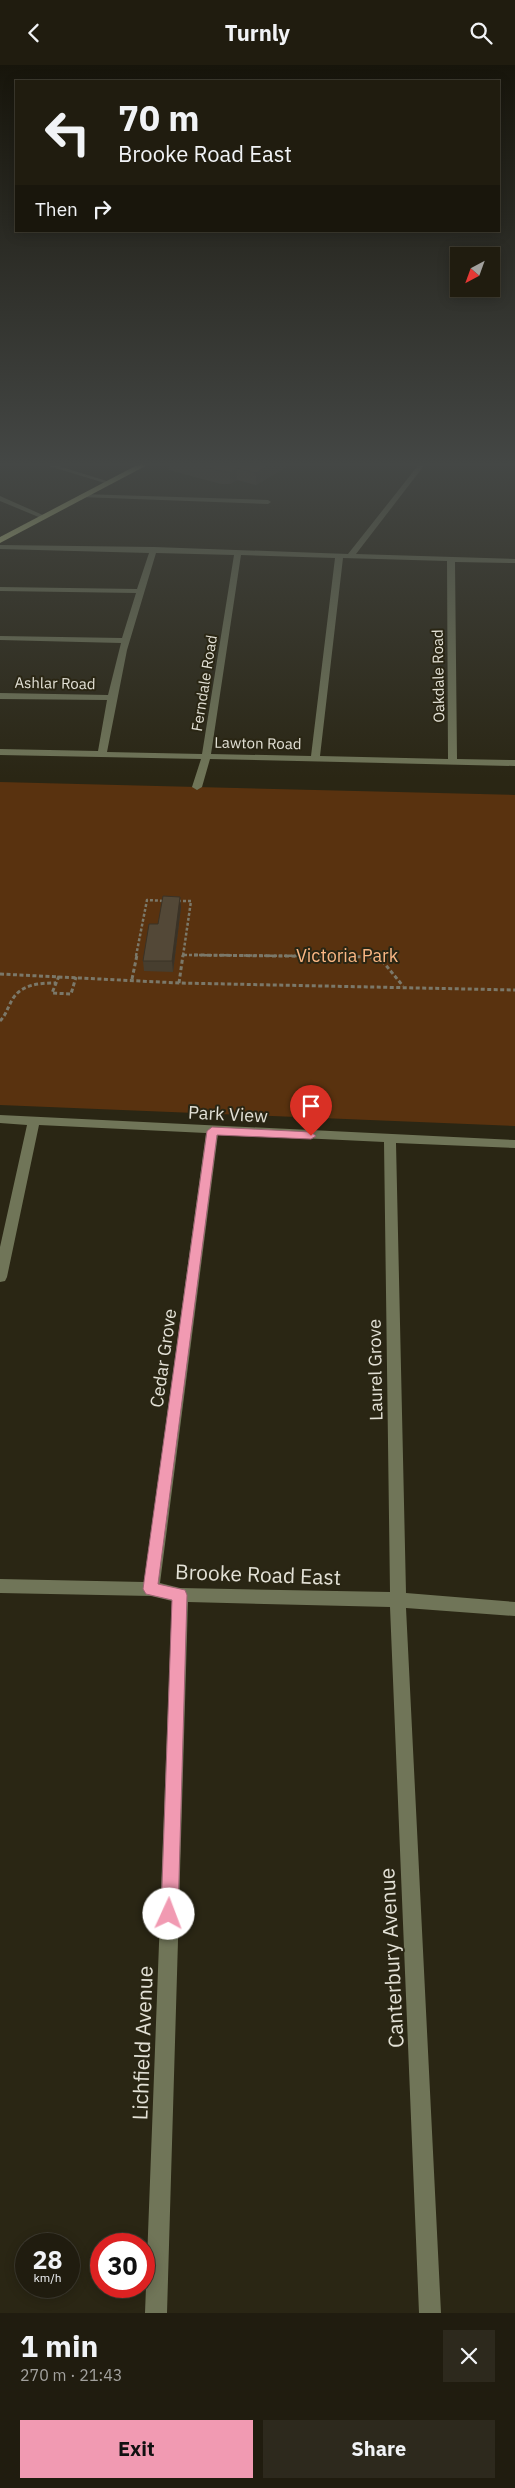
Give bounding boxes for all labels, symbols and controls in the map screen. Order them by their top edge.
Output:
text: Turnly [225,18,290,47]
icon: back [20,19,48,47]
icon: search [467,19,495,47]
text: 70 m [118,95,200,141]
icon: left [35,100,100,165]
text: Brooke Road East [118,139,292,168]
icon: right [88,195,116,223]
text: Then [35,197,78,221]
north arrow [450,247,500,297]
map controls [450,247,500,297]
street label: Oakdale Road [428,629,448,723]
street label: Ferndale Road [187,633,221,733]
street label: Ashlar Road [14,673,96,693]
street label: Lawton Road [214,733,302,753]
park label: Victoria Park [296,944,399,967]
pin [290,1085,332,1136]
icon: arrive [297,1092,325,1120]
street label: Park View [188,1100,269,1128]
street label: Cedar Grove [145,1307,181,1409]
street label: Laurel Grove [363,1319,387,1421]
street label: Brooke Road East [174,1557,342,1591]
street label: Canterbury Avenue [372,1867,410,2049]
position arrow [142,1887,194,1939]
street label: Lichfield Avenue [125,1965,159,2121]
speed limit sign: 30 [90,2233,155,2298]
text: 28 [32,2243,63,2276]
text: km/h [33,2270,62,2285]
text: 1 min [20,2326,98,2365]
button: close [443,2330,495,2382]
text: 270 m · 21:43 [20,2365,122,2385]
button: Exit [20,2420,253,2478]
button: Share [263,2420,495,2478]

